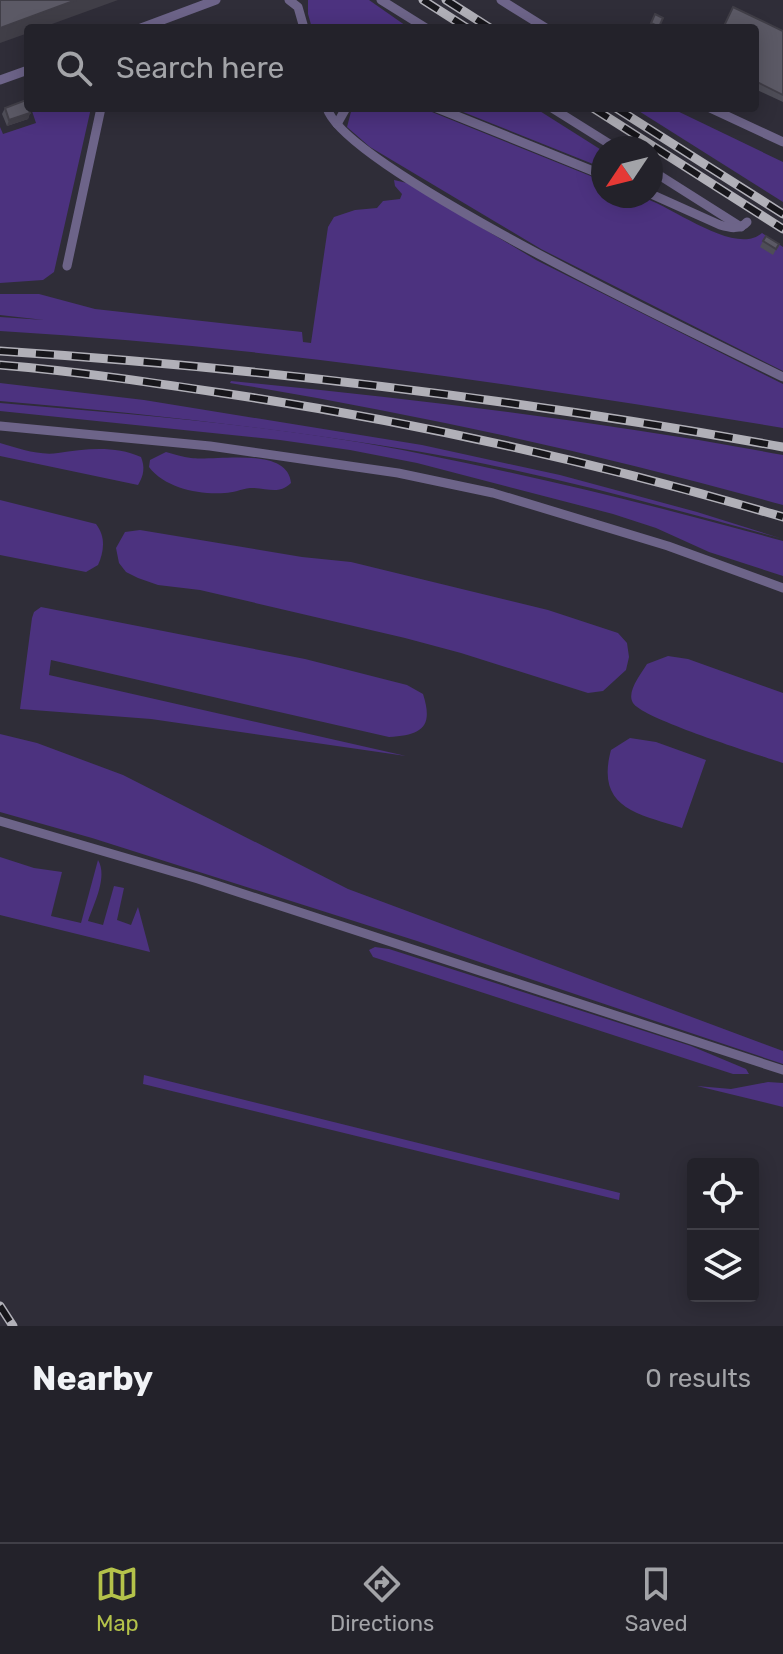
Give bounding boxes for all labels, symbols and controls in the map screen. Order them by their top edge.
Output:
search box [24,24,759,112]
icon: search [52,46,96,90]
text: Search here [116,50,284,86]
north arrow [591,136,663,208]
map controls [687,1158,759,1302]
button: locate [687,1158,759,1230]
button: layers [687,1230,759,1302]
text: Nearby [32,1358,153,1399]
text: 0 results [645,1363,751,1394]
tab: Map [95,1562,139,1637]
tab: Directions [330,1562,434,1637]
tab: Saved [625,1562,688,1637]

